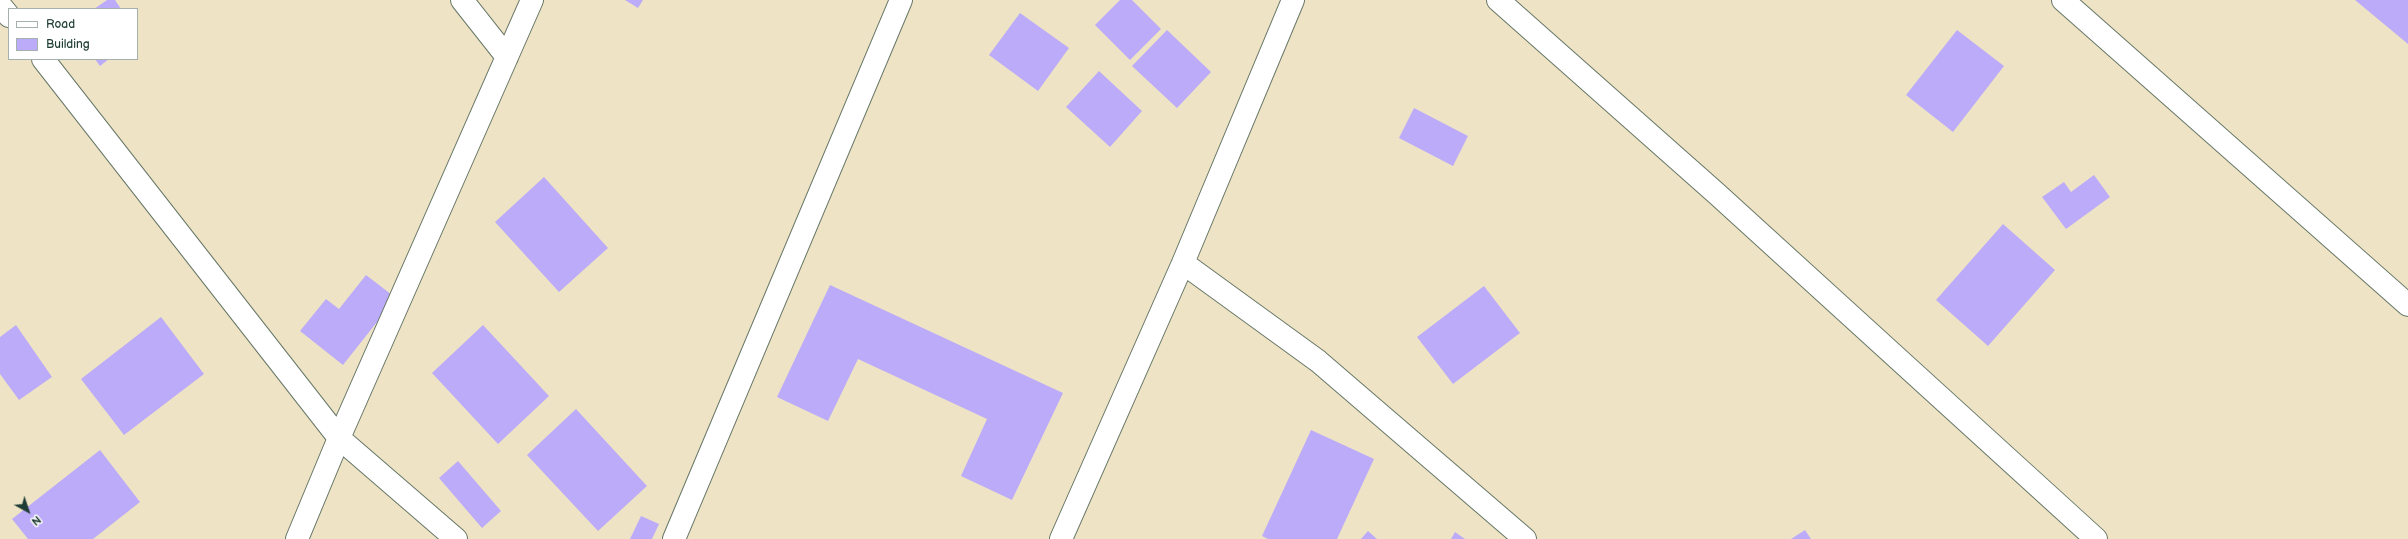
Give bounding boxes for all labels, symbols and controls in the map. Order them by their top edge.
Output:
legend [8,8,138,60]
text: Road [46,17,75,32]
text: Building [46,37,90,52]
north arrow [8,491,48,531]
text: N [29,513,43,528]

